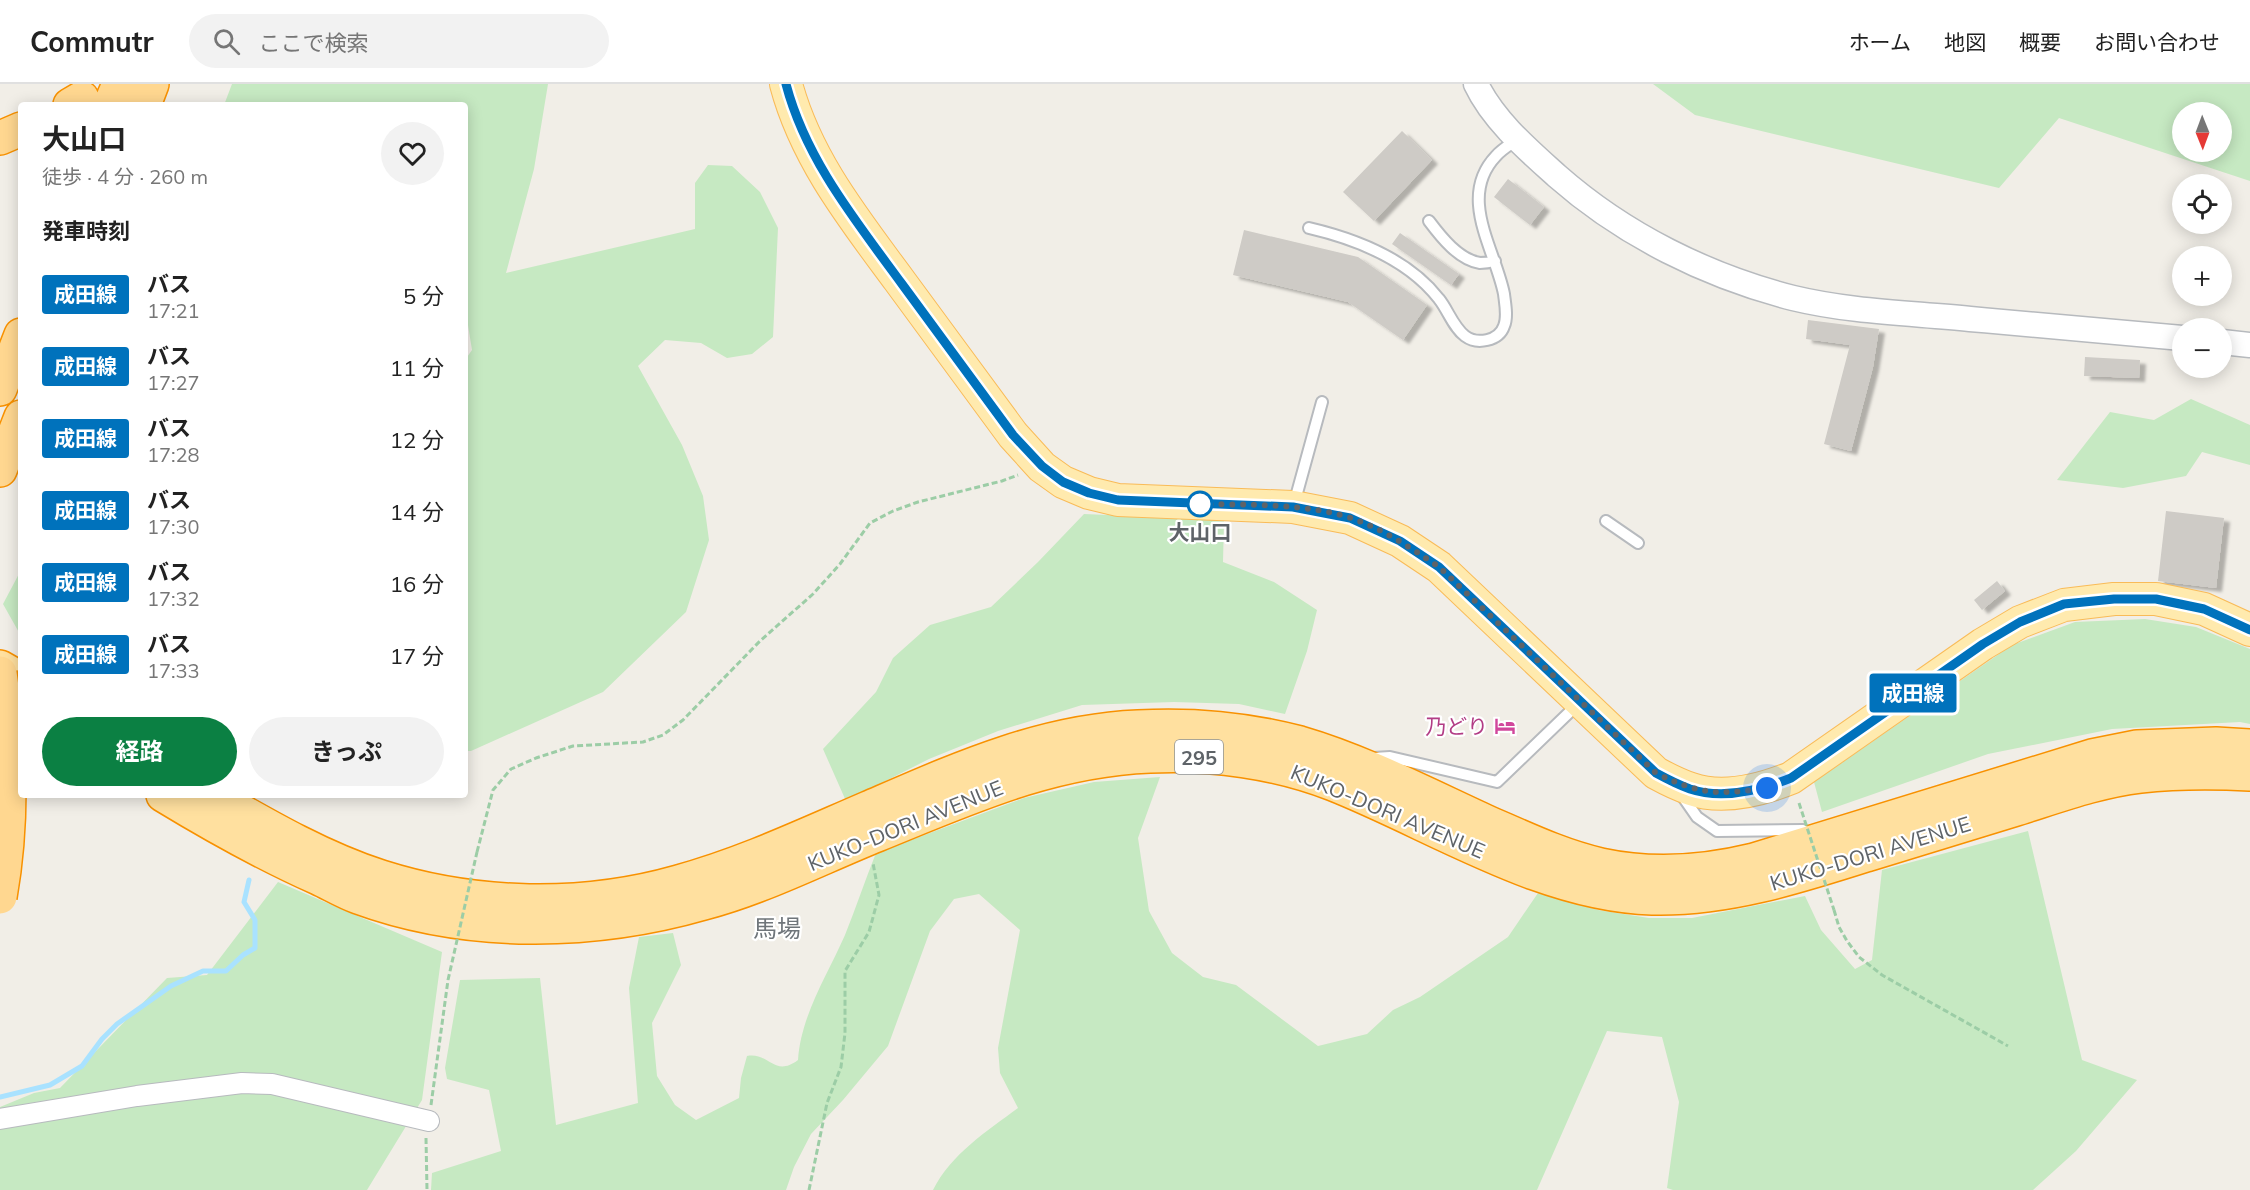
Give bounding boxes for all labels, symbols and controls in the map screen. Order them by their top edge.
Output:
search box [189,14,609,68]
text: Commutr [30,24,153,59]
icon: search [210,25,243,58]
text: ここで検索 [258,29,368,57]
text: ホーム [1849,29,1911,55]
text: 地図 [1944,29,1986,55]
text: 概要 [2019,29,2061,55]
text: お問い合わせ [2094,29,2220,55]
north arrow [2172,102,2232,162]
map controls [2172,102,2232,378]
text: 大山口 [42,121,126,156]
button: heart [381,122,444,185]
text: 徒歩 · 4 分 · 260 m [42,164,208,189]
button: locate [2172,174,2232,234]
text: 発車時刻 [42,217,130,245]
button: + [2172,246,2232,306]
text: バス [147,270,191,298]
text: 成田線 [54,281,117,307]
text: 5 分 [403,282,444,310]
text: 17:21 [147,298,200,323]
button: − [2172,318,2232,378]
text: バス [147,342,191,370]
text: 成田線 [54,353,117,379]
text: 11 分 [390,354,444,382]
text: 17:27 [147,370,200,395]
text: バス [147,414,191,442]
text: 成田線 [54,425,117,451]
text: 12 分 [390,426,444,454]
text: 17:28 [147,442,200,467]
text: バス [147,486,191,514]
marker: 大山口 [1187,491,1213,517]
text: 成田線 [54,497,117,523]
text: 14 分 [390,498,444,526]
text: 17:30 [147,514,200,539]
place label: 大山口 [1169,519,1232,545]
text: バス [147,558,191,586]
text: 成田線 [54,569,117,595]
text: 16 分 [390,570,444,598]
text: 17:32 [147,586,200,611]
text: バス [147,630,191,658]
text: 成田線 [54,641,117,667]
text: 17 分 [390,642,444,670]
text: 17:33 [147,658,200,683]
line badge: 成田線 [1878,674,1948,712]
text: 成田線 [1882,680,1945,706]
place label: 乃どり [1425,713,1488,739]
hotel icon: 乃どり [1493,714,1517,738]
button: 経路 [42,717,237,786]
button: きっぷ [249,717,444,786]
road number: 295 [1175,740,1223,774]
street label: KUKO-DORI AVENUE [1287,758,1489,864]
your location [1752,773,1782,803]
street label: KUKO-DORI AVENUE [804,774,1006,876]
street label: KUKO-DORI AVENUE [1767,810,1973,896]
district label: 馬場 [753,913,801,943]

